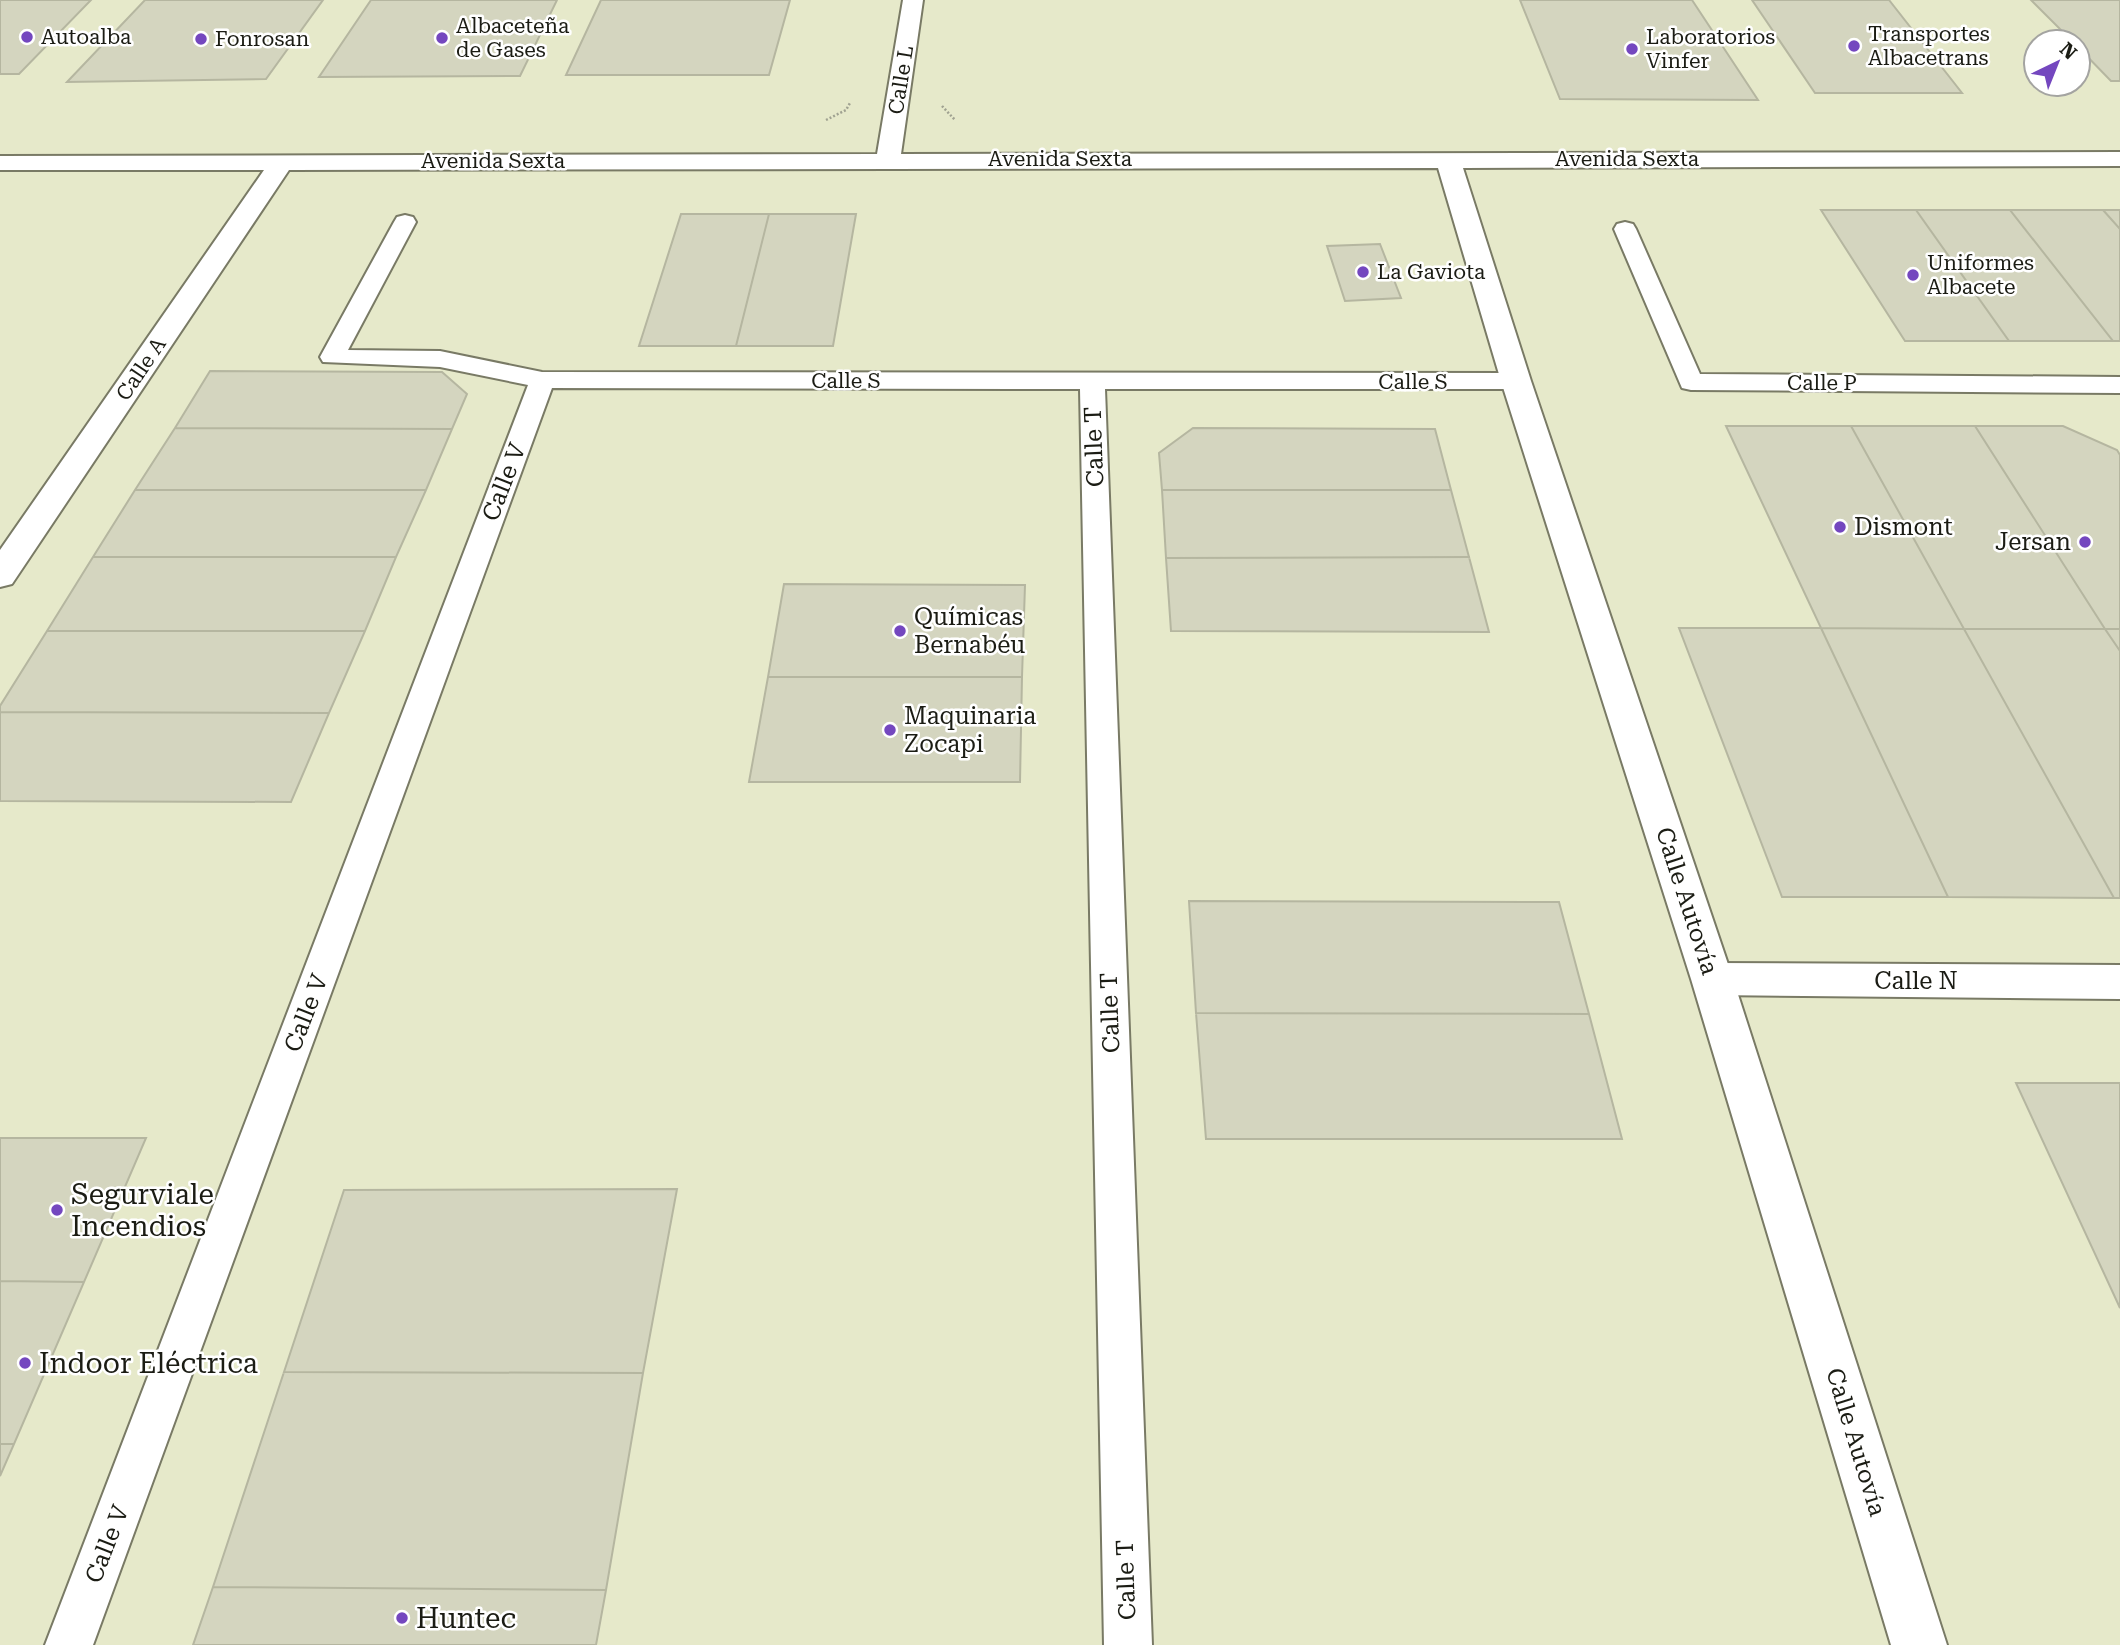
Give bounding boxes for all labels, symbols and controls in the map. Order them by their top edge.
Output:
place label: Albaceteña de Gases [456,14,570,62]
place label: Transportes Albacetrans [1868,22,1990,70]
place label: Autoalba [41,25,132,49]
place label: Laboratorios Vinfer [1646,25,1775,73]
place label: Fonrosan [215,27,310,51]
north arrow [2022,28,2092,98]
marker: Autoalba [19,29,35,45]
marker: Albaceteña de Gases [434,30,450,46]
marker: Fonrosan [193,31,209,47]
marker: Transportes Albacetrans [1846,38,1862,54]
text: N [2055,38,2082,65]
marker: Laboratorios Vinfer [1624,41,1640,57]
street label: Calle L [884,44,918,116]
street label: Avenida Sexta [988,147,1133,171]
street label: Avenida Sexta [1555,147,1700,171]
street label: Avenida Sexta [421,149,566,173]
place label: Uniformes Albacete [1927,251,2034,299]
place label: La Gaviota [1377,260,1486,284]
marker: La Gaviota [1355,264,1371,280]
marker: Uniformes Albacete [1905,267,1921,283]
street label: Calle A [111,333,171,405]
street label: Calle S [811,369,881,393]
street label: Calle S [1378,370,1448,394]
street label: Calle P [1787,371,1857,395]
street label: Calle T [1079,406,1109,488]
street label: Calle V [476,439,532,525]
place label: Dismont [1854,513,1953,541]
marker: Dismont [1832,519,1848,535]
place label: Jersan [1995,528,2071,556]
marker: Jersan [2077,534,2093,550]
place label: Químicas Bernabéu [914,603,1025,659]
marker: Químicas Bernabéu [892,623,908,639]
place label: Maquinaria Zocapi [904,702,1036,758]
marker: Maquinaria Zocapi [882,722,898,738]
street label: Calle Autovía [1650,824,1724,978]
street label: Calle N [1874,967,1958,995]
street label: Calle V [278,970,334,1056]
street label: Calle T [1095,972,1125,1054]
place label: Segurviale Incendios [71,1178,214,1243]
marker: Segurviale Incendios [49,1202,65,1218]
place label: Indoor Eléctrica [39,1347,258,1380]
marker: Indoor Eléctrica [17,1355,33,1371]
street label: Calle Autovía [1820,1365,1892,1519]
street label: Calle V [79,1501,135,1587]
street label: Calle T [1111,1539,1141,1621]
place label: Huntec [416,1602,516,1635]
marker: Huntec [394,1610,410,1626]

